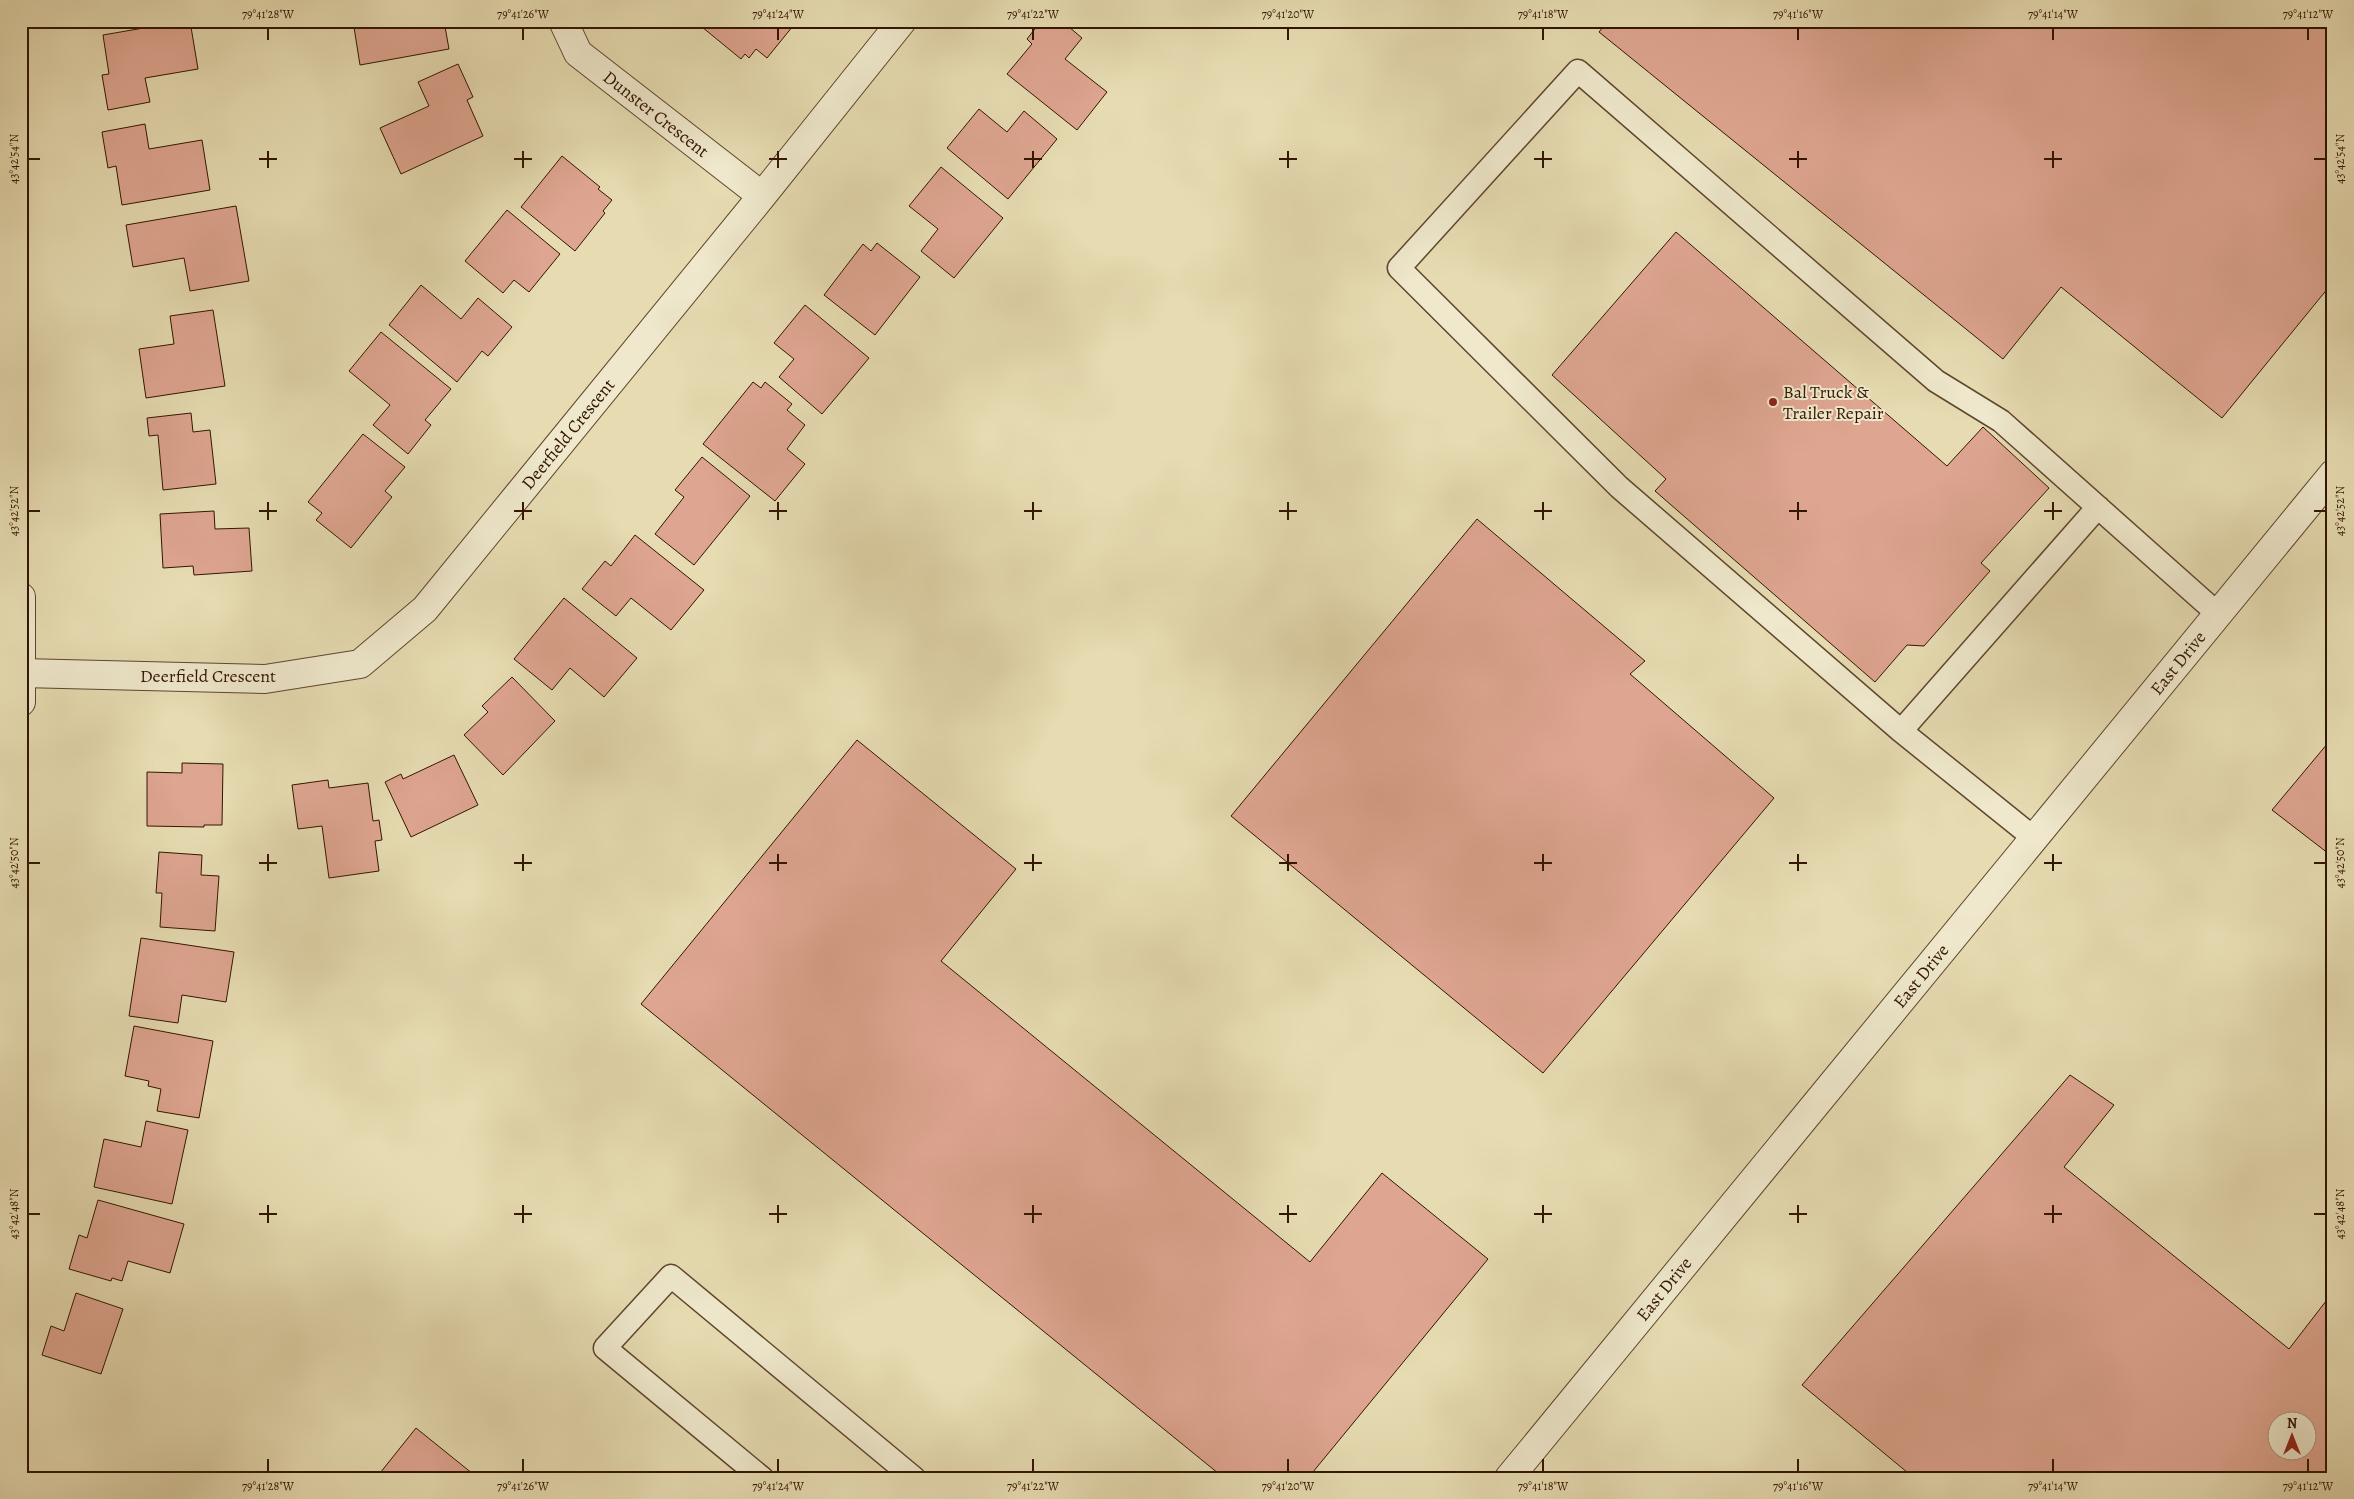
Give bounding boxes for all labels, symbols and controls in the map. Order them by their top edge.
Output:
text: 79°41'28"W [242,6,295,22]
text: 79°41'26"W [497,6,550,22]
text: 79°41'24"W [752,6,805,22]
text: 79°41'22"W [1007,6,1060,22]
text: 79°41'20"W [1262,6,1315,22]
text: 79°41'18"W [1518,6,1569,22]
text: 79°41'16"W [1773,6,1824,22]
text: 79°41'14"W [2028,6,2079,22]
text: 79°41'12"W [2283,6,2334,22]
street label: Dunster Crescent [598,65,714,163]
text: 43°42'54"N [6,134,22,184]
text: 43°42'54"N [2332,134,2348,184]
street label: Deerfield Crescent [516,374,620,494]
place label: Bal Truck & Trailer Repair [1783,380,1884,425]
marker: Bal Truck & Trailer Repair [1767,396,1779,408]
text: 43°42'52"N [6,485,22,536]
text: 43°42'52"N [2332,485,2348,536]
street label: East Drive [2145,626,2211,700]
street label: Deerfield Crescent [140,664,276,688]
text: 43°42'50"N [6,837,22,889]
text: 43°42'50"N [2332,837,2348,889]
street label: East Drive [1888,939,1954,1013]
text: 43°42'48"N [6,1188,22,1239]
text: 43°42'48"N [2332,1188,2348,1239]
street label: East Drive [1631,1252,1697,1326]
north arrow [2266,1412,2316,1462]
text: N [2287,1414,2297,1433]
text: 79°41'28"W [242,1478,295,1494]
text: 79°41'26"W [497,1478,550,1494]
text: 79°41'24"W [752,1478,805,1494]
text: 79°41'22"W [1007,1478,1060,1494]
text: 79°41'20"W [1262,1478,1315,1494]
text: 79°41'18"W [1518,1478,1569,1494]
text: 79°41'16"W [1773,1478,1824,1494]
text: 79°41'14"W [2028,1478,2079,1494]
text: 79°41'12"W [2283,1478,2334,1494]

